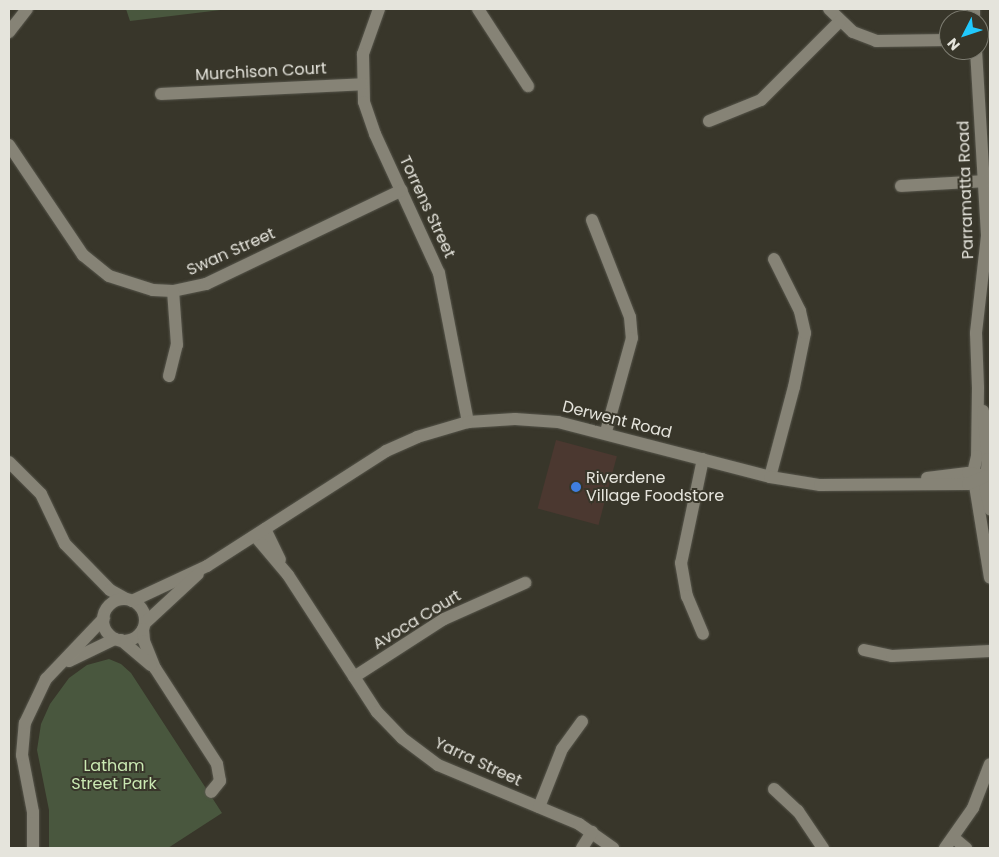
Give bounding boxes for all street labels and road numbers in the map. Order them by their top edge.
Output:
street label: Murchison Court [195,59,327,85]
street label: Parramatta Road [954,120,978,260]
street label: Torrens Street [395,153,459,261]
street label: Swan Street [184,224,278,280]
street label: Derwent Road [560,397,674,443]
street label: Avoca Court [369,586,465,654]
street label: Yarra Street [431,733,525,791]

